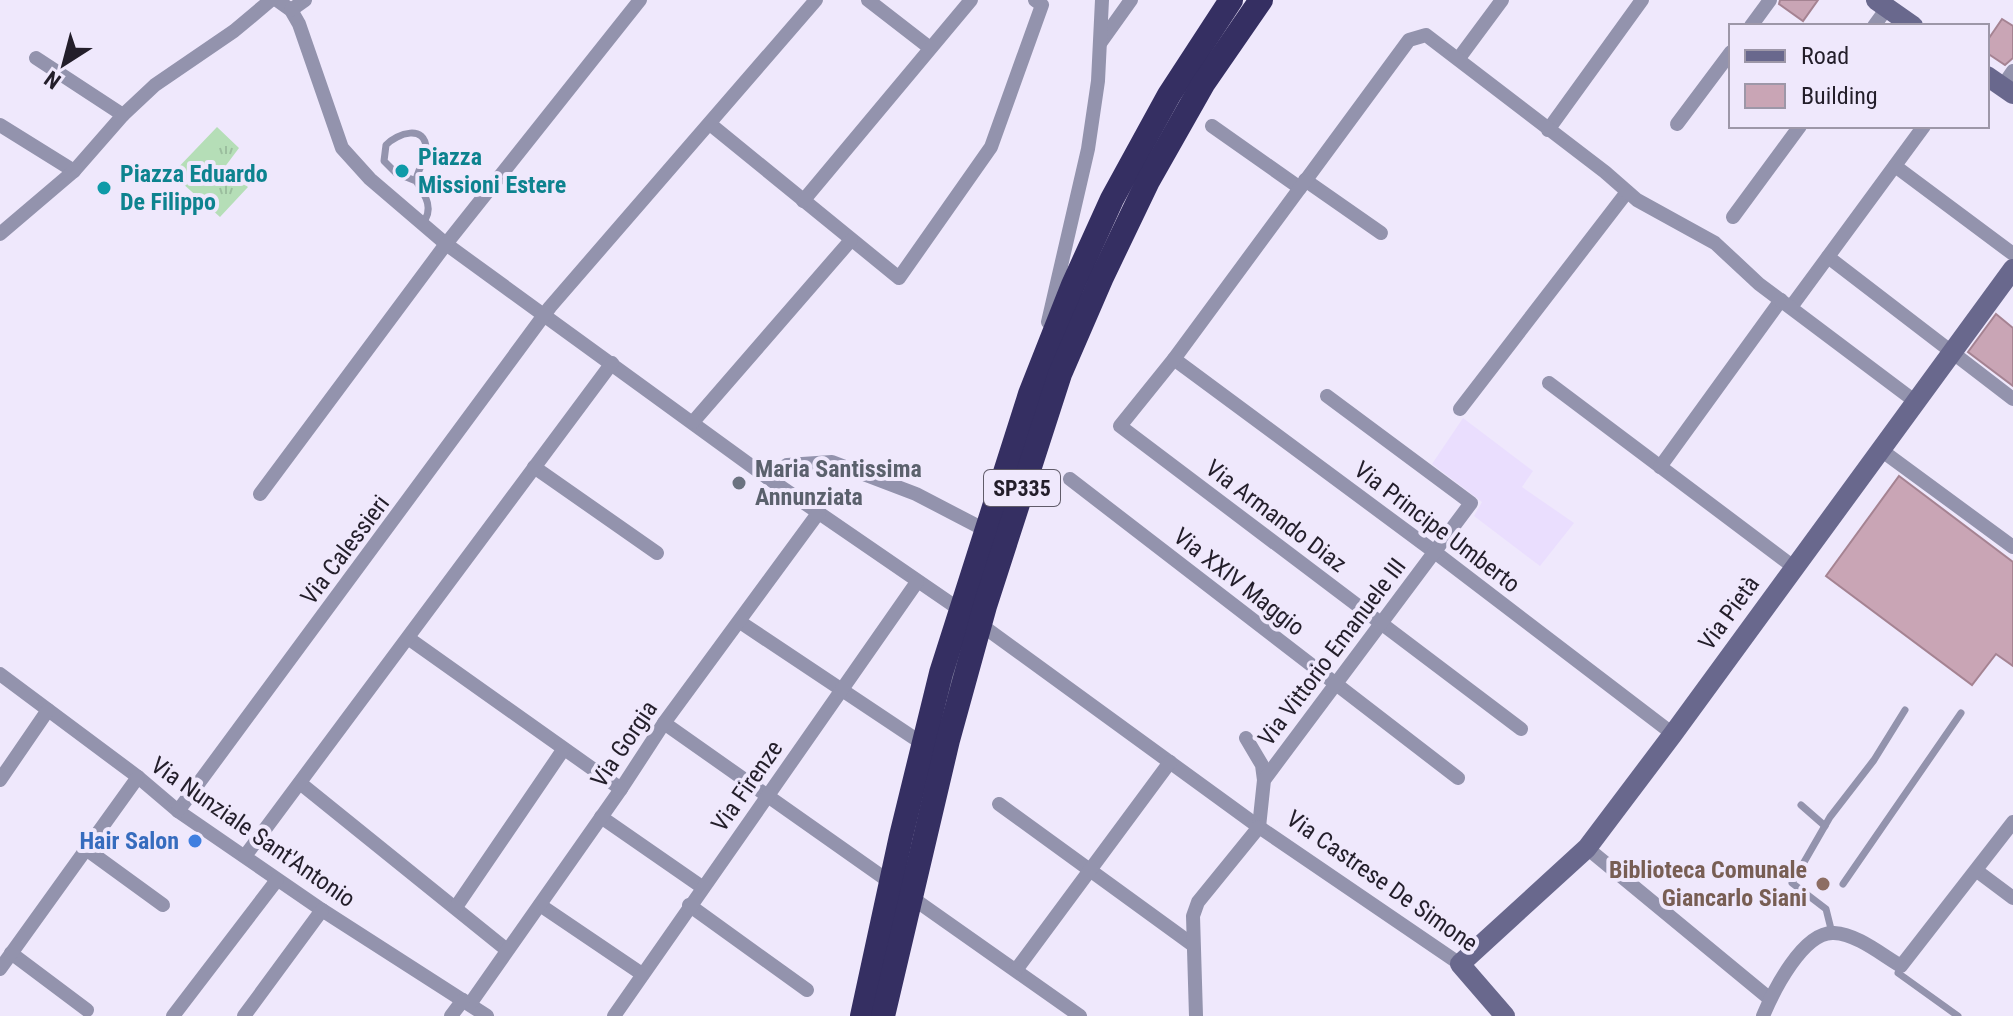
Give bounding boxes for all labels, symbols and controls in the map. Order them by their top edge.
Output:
north arrow [24,24,104,104]
legend [1729,24,1989,128]
text: Road [1801,42,1849,70]
text: N [40,66,65,94]
text: Building [1801,82,1878,110]
place label: Piazza Missioni Estere [418,143,566,199]
place label: Piazza Eduardo De Filippo [120,160,268,216]
marker: Piazza Missioni Estere [393,162,411,180]
marker: Piazza Eduardo De Filippo [95,179,113,197]
street label: Via Armando Diaz [1200,454,1352,578]
place label: Maria Santissima Annunziata [755,455,922,511]
street label: Via Principe Umberto [1349,456,1525,598]
road number: SP335 [984,470,1060,506]
marker: Maria Santissima Annunziata [730,474,748,492]
street label: Via Calessieri [295,490,395,610]
street label: Via XXIV Maggio [1168,522,1310,642]
street label: Via Vittorio Emanuele III [1252,553,1412,751]
street label: Via Pietà [1693,571,1765,655]
street label: Via Gorgia [585,695,663,793]
street label: Via Firenze [706,735,788,837]
street label: Via Nunziale Sant'Antonio [145,751,361,913]
street label: Via Castrese De Simone [1281,805,1483,957]
place label: Hair Salon [79,827,179,855]
marker: Hair Salon [186,832,204,850]
place label: Biblioteca Comunale Giancarlo Siani [1609,856,1807,912]
marker: Biblioteca Comunale Giancarlo Siani [1814,875,1832,893]

